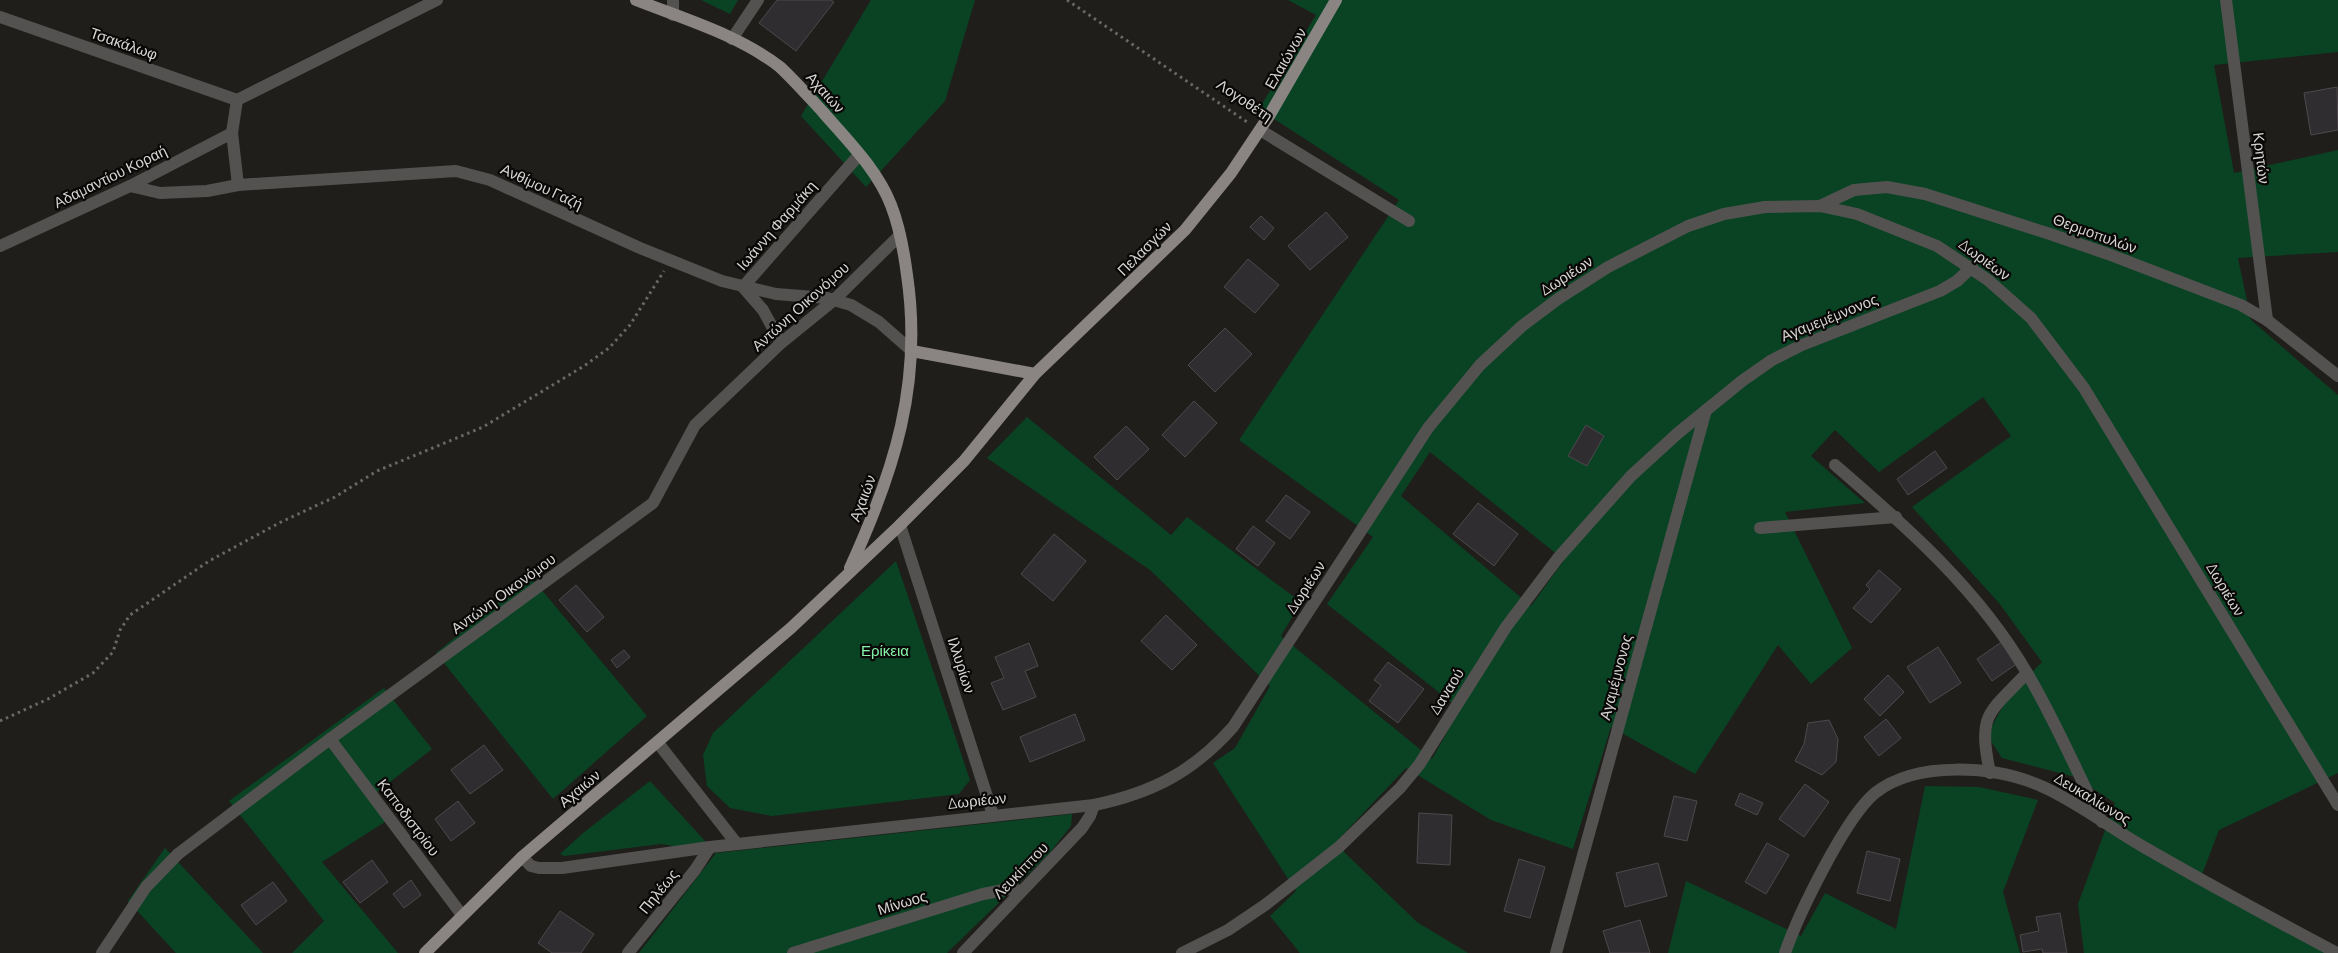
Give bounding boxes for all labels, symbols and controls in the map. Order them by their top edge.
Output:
street label: Τσακάλωφ [88,23,160,63]
street label: Ελαιώνων [1260,24,1310,92]
street label: Αχαιών [803,68,849,116]
street label: Λογοθέτη [1214,75,1276,125]
street label: Κρητών [2250,131,2274,185]
street label: Αδαμαντίου Κοραή [50,141,170,211]
street label: Ανθίμου Γαζή [498,159,586,213]
street label: Ιωάννη Φαρμάκη [732,177,820,273]
street label: Θερμοπυλών [2051,210,2139,256]
street label: Πελασγών [1113,217,1175,279]
street label: Δωριέων [1956,234,2014,284]
street label: Δωριέων [1536,251,1596,299]
street label: Αντώνη Οικονόμου [748,258,852,354]
street label: Αγαμεμέμνονος [1778,289,1880,345]
street label: Αχαιών [845,472,879,524]
street label: Αντώνη Οικονόμου [447,549,559,637]
street label: Δωριέων [1281,557,1329,617]
street label: Δωριέων [2203,559,2249,619]
street label: Αγαμέμνονος [1595,632,1635,722]
street label: Ιλλυρίων [944,635,980,695]
park label: Ερίκεια [861,641,909,659]
street label: Δαναού [1425,665,1467,717]
street label: Αχαιών [555,766,603,810]
street label: Δευκαλίωνος [2051,768,2135,828]
street label: Καποδιστρίου [374,775,444,859]
street label: Δωριέων [947,788,1007,812]
street label: Λευκίππου [989,838,1051,902]
street label: Πηλέως [635,865,681,917]
street label: Μίνωος [875,886,929,918]

